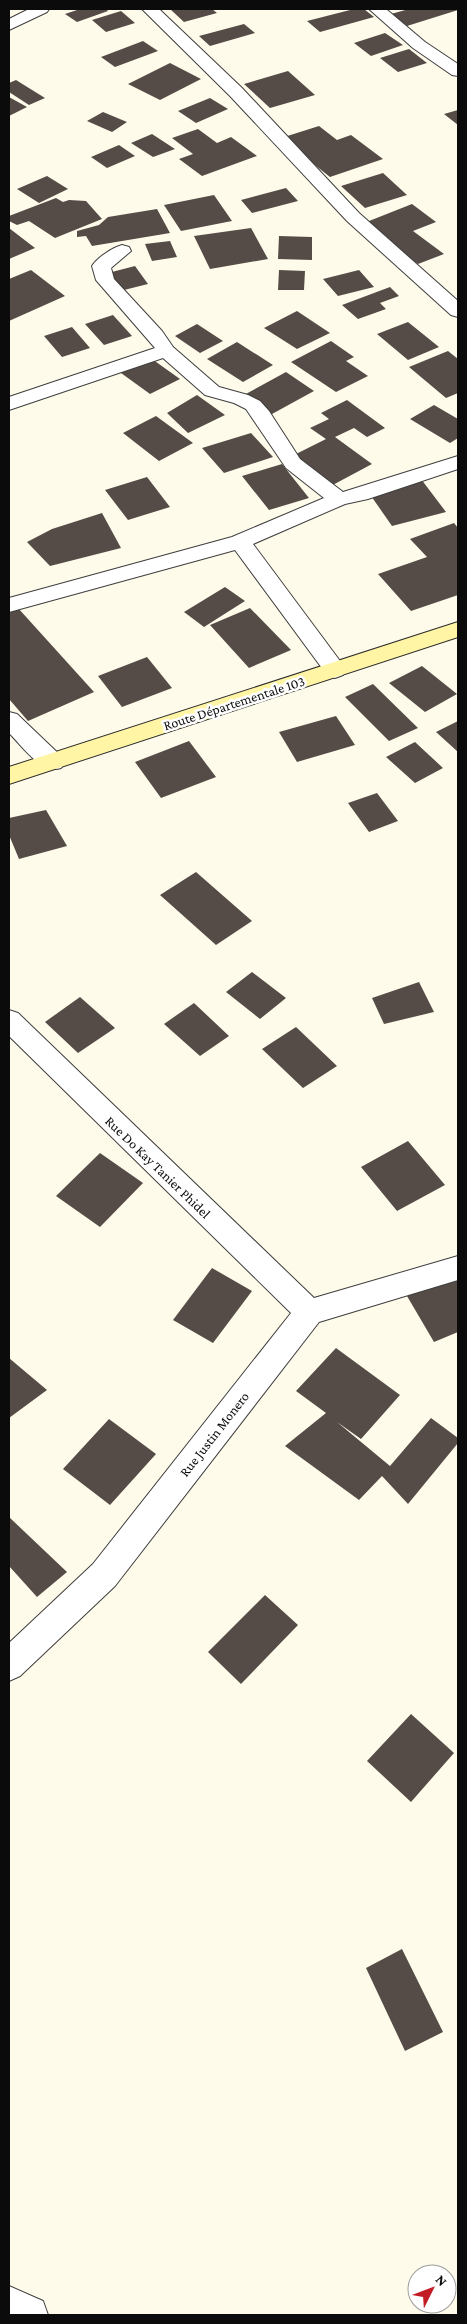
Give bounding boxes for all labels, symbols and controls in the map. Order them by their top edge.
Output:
street label: Route Départementale 103 [161,673,307,733]
street label: Rue Do Kay Tanier Phidel [102,1113,214,1222]
street label: Rue Justin Monero [176,1388,252,1480]
north arrow [407,2264,457,2314]
text: N [433,2271,451,2290]

